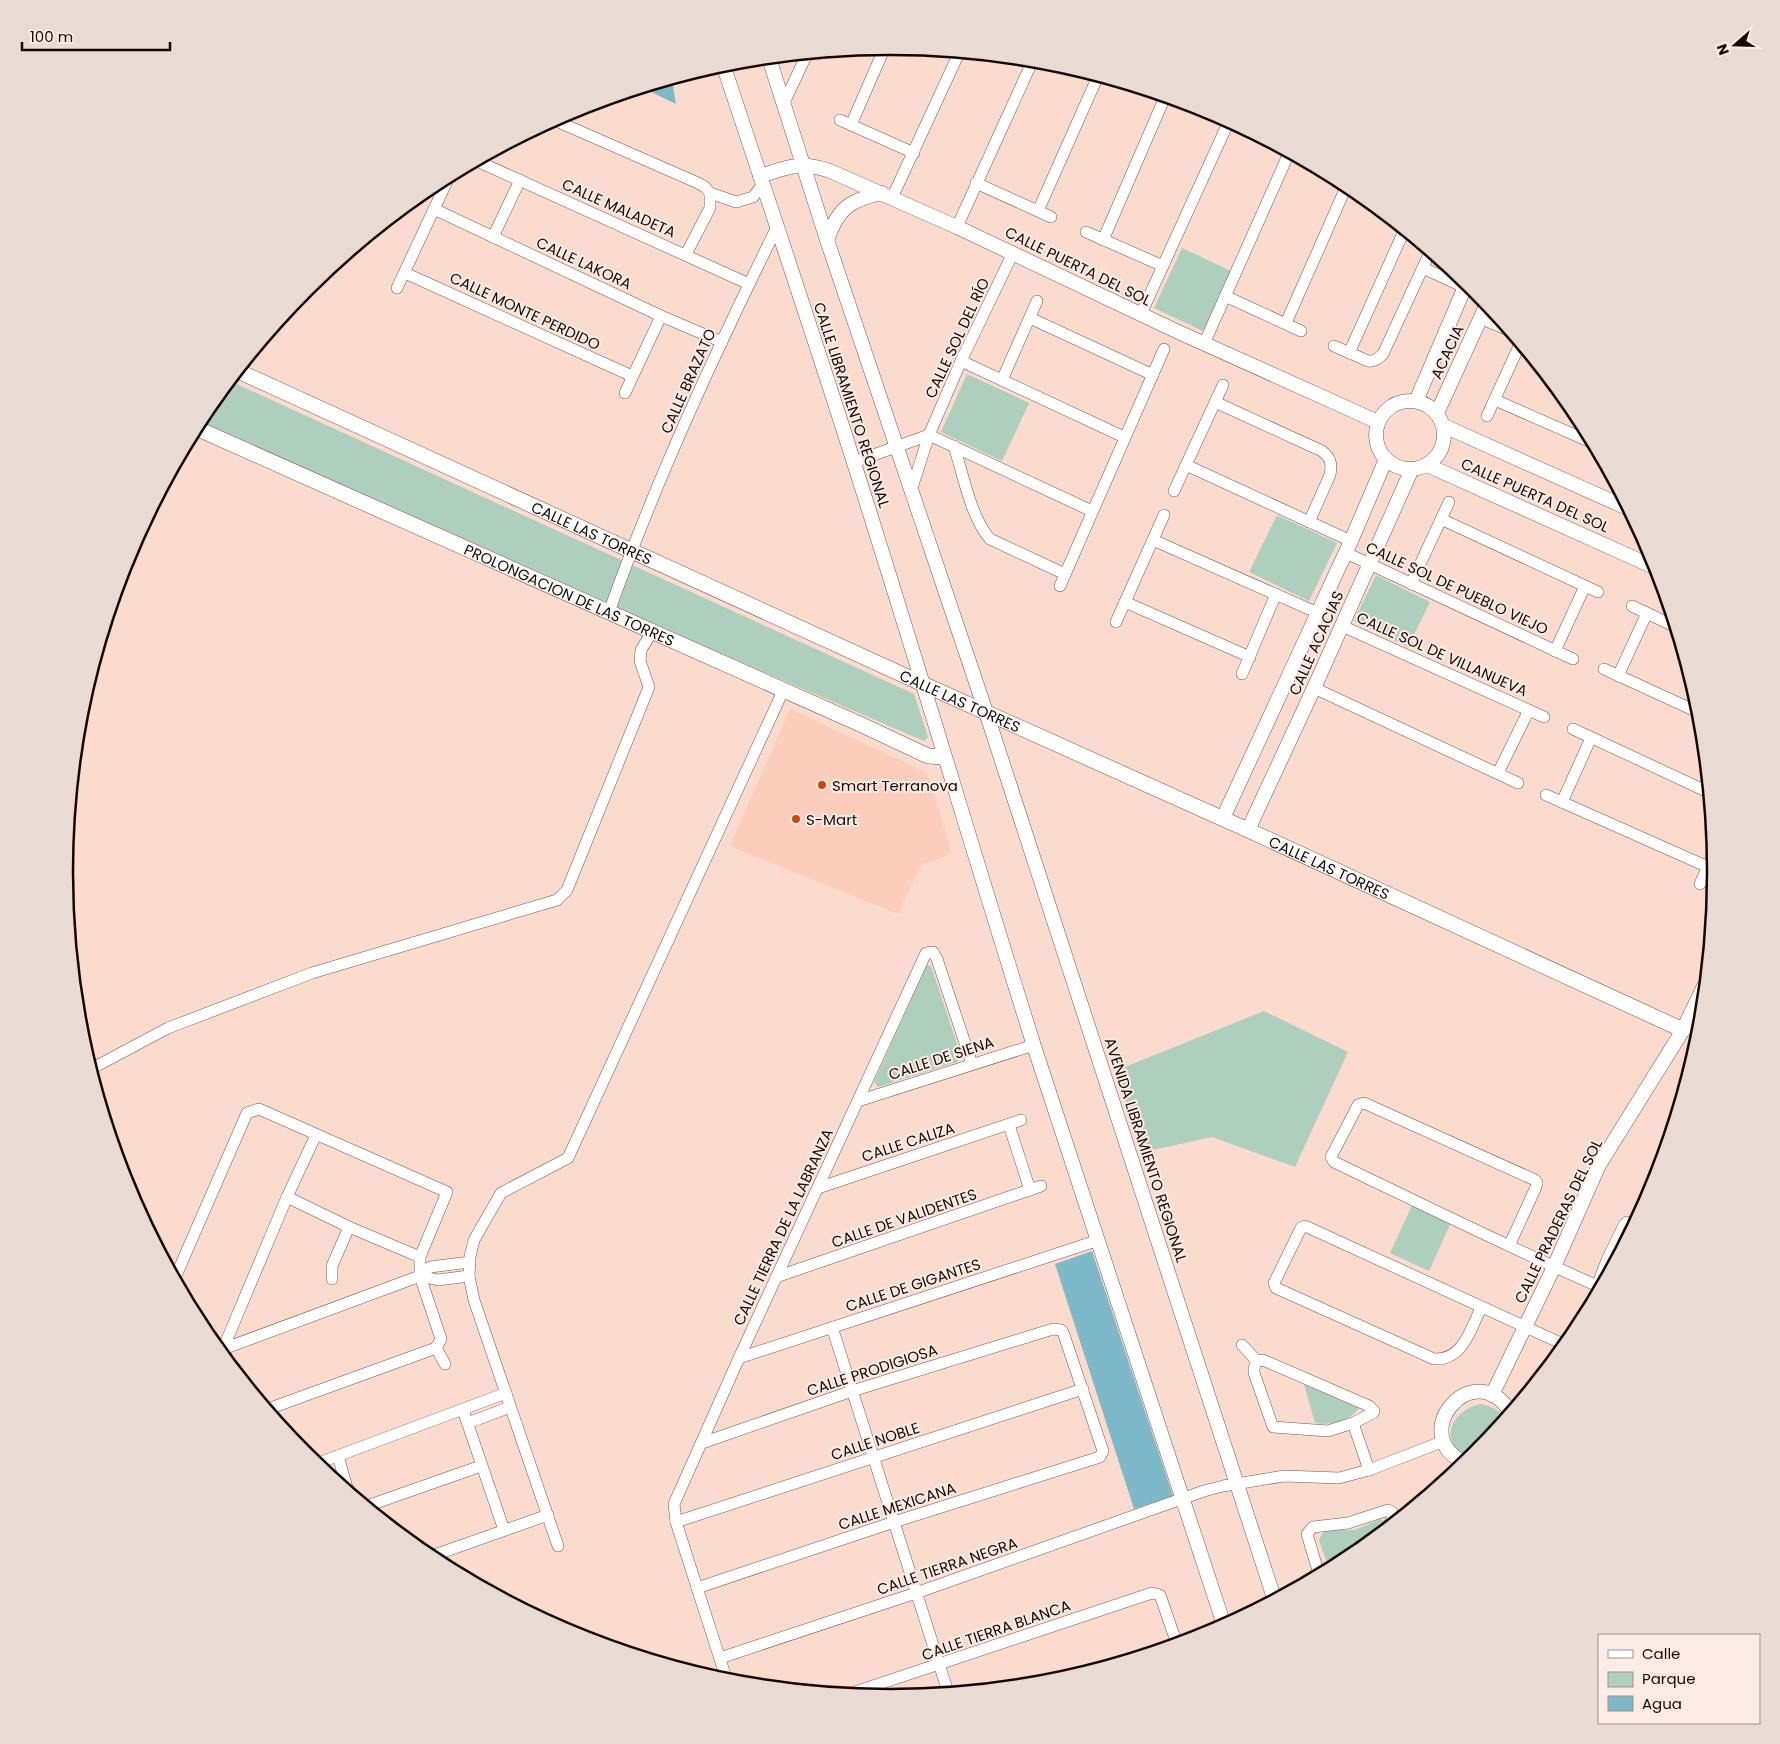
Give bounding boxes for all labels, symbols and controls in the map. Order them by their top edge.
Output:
scale bar [22,20,170,52]
north arrow [1710,20,1760,70]
text: 100 m [30,26,73,47]
text: N [1712,41,1734,58]
street label: CALLE MALADETA [559,173,679,243]
street label: CALLE PUERTA DEL SOL [1001,221,1155,311]
street label: CALLE LAKORA [533,232,635,294]
street label: CALLE MONTE PERDIDO [446,267,604,355]
street label: CALLE SOL DEL RÍO [920,274,994,402]
street label: CALLE LIBRAMIENTO REGIONAL [809,300,895,511]
street label: ACACIA [1425,322,1469,382]
street label: CALLE BRAZATO [655,325,721,437]
street label: CALLE PUERTA DEL SOL [1458,453,1613,537]
street label: CALLE LAS TORRES [528,496,656,569]
street label: CALLE SOL DE PUEBLO VIEJO [1362,536,1552,640]
street label: PROLONGACION DE LAS TORRES [461,538,678,651]
street label: CALLE ACACIAS [1284,587,1348,699]
street label: CALLE SOL DE VILLANUEVA [1353,607,1531,701]
street label: CALLE LAS TORRES [896,664,1024,737]
place label: Smart Terranova [832,775,958,796]
marker: Smart Terranova [816,779,828,791]
place label: S-Mart [806,809,857,830]
marker: S-Mart [790,813,802,825]
street label: CALLE LAS TORRES [1266,831,1393,904]
street label: CALLE DE SIENA [886,1031,996,1085]
street label: AVENIDA LIBRAMIENTO REGIONAL [1100,1035,1193,1266]
street label: CALLE CALIZA [859,1117,957,1167]
street label: CALLE TIERRA DE LA LABRANZA [728,1125,838,1329]
street label: CALLE PRADERAS DEL SOL [1509,1135,1607,1307]
street label: CALLE DE VALIDENTES [828,1183,980,1253]
street label: CALLE DE GIGANTES [843,1253,983,1317]
street label: CALLE PRODIGIOSA [804,1339,940,1401]
street label: CALLE NOBLE [828,1417,922,1465]
street label: CALLE MEXICANA [836,1477,958,1535]
street label: CALLE TIERRA NEGRA [874,1532,1020,1600]
street label: CALLE TIERRA BLANCA [919,1595,1073,1665]
legend [1598,1634,1760,1724]
text: Calle [1642,1643,1680,1664]
text: Parque [1642,1668,1695,1689]
text: Agua [1642,1693,1682,1714]

